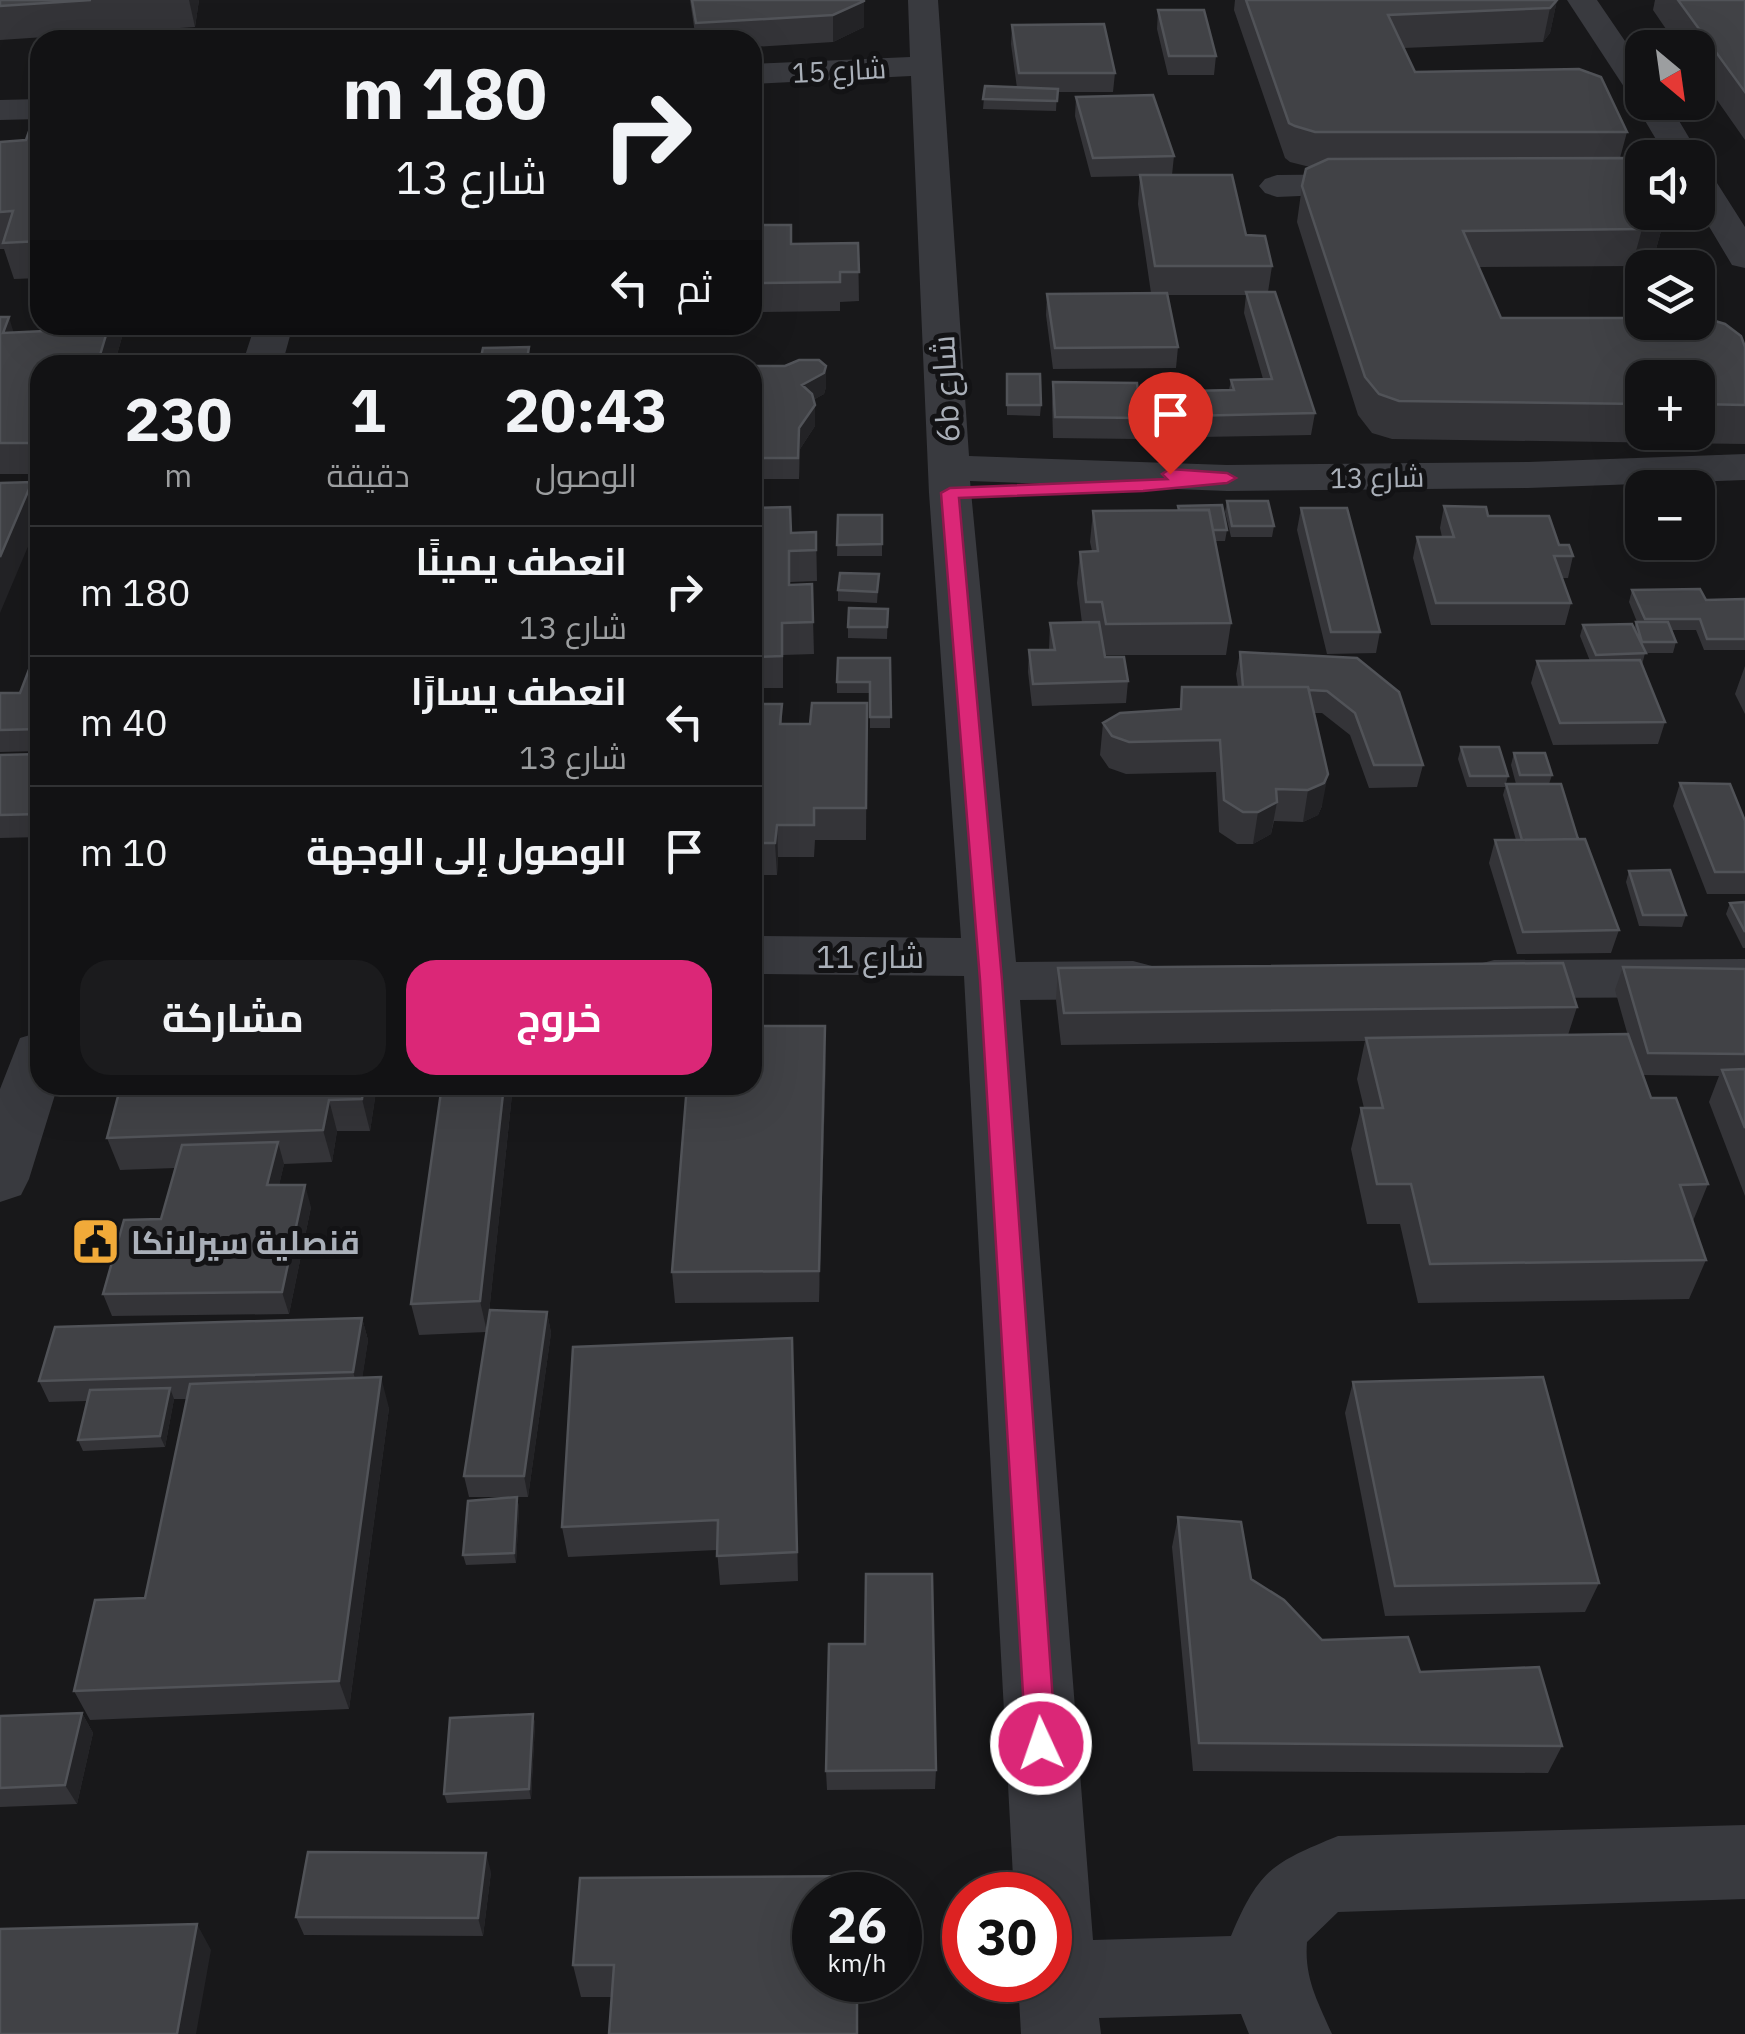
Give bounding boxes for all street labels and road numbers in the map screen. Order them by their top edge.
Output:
street label: شارع 15 [791,49,887,92]
street label: 6b شارع [921,334,971,444]
street label: شارع 13 [1329,458,1425,497]
street label: شارع 11 [816,935,924,979]

